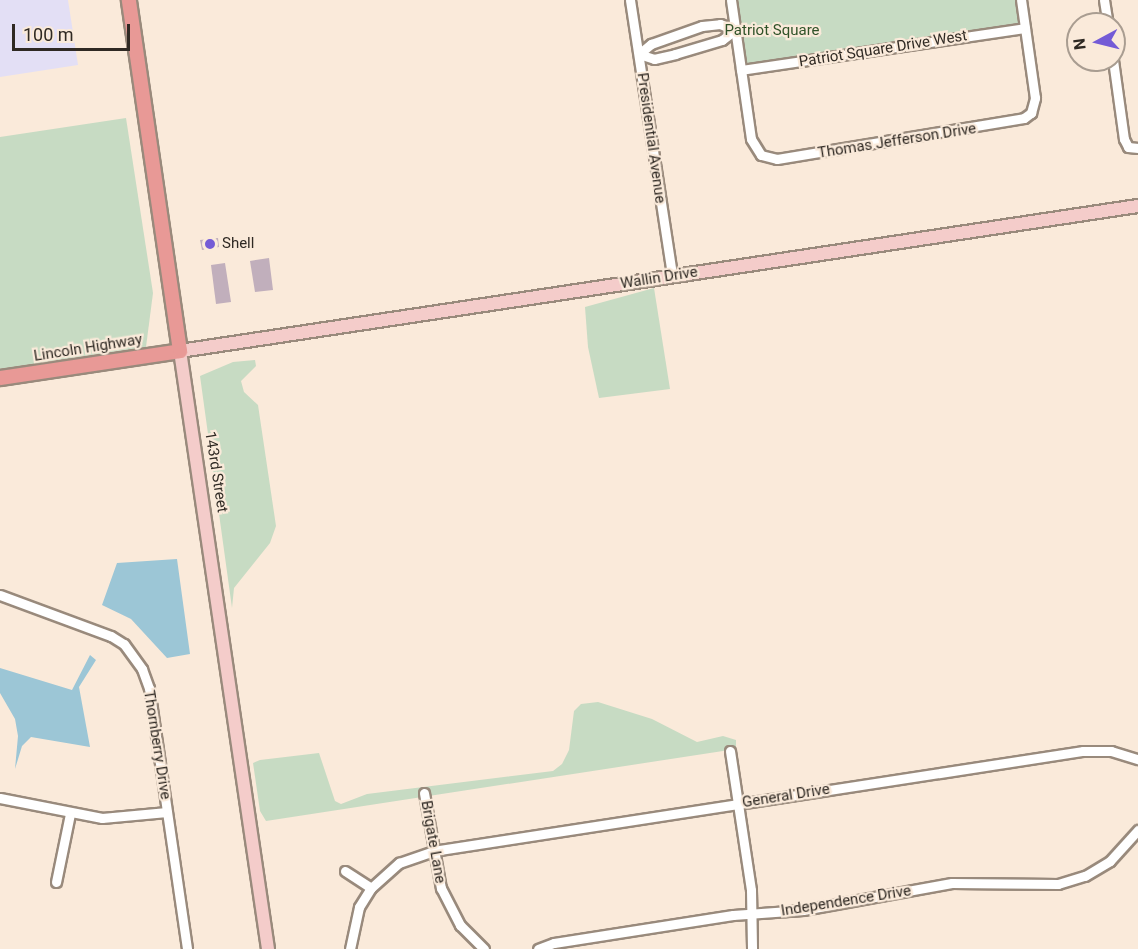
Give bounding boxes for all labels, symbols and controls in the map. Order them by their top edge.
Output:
scale bar [15,12,134,50]
north arrow [1066,12,1126,72]
park label: Patriot Square [724,22,820,40]
text: 100 m [23,24,74,45]
street label: Patriot Square Drive West [798,27,968,71]
text: N [1070,37,1090,51]
street label: Presidential Avenue [633,72,669,204]
street label: Thomas Jefferson Drive [817,120,977,162]
place label: Shell [222,235,254,253]
marker: Shell [203,237,217,251]
street label: Wallin Drive [619,263,699,293]
street label: Lincoln Highway [33,331,143,365]
street label: 143rd Street [201,430,231,514]
street label: Thornberry Drive [139,689,175,801]
street label: General Drive [741,780,831,812]
street label: Brigate Lane [417,799,449,885]
street label: Independence Drive [780,882,912,920]

